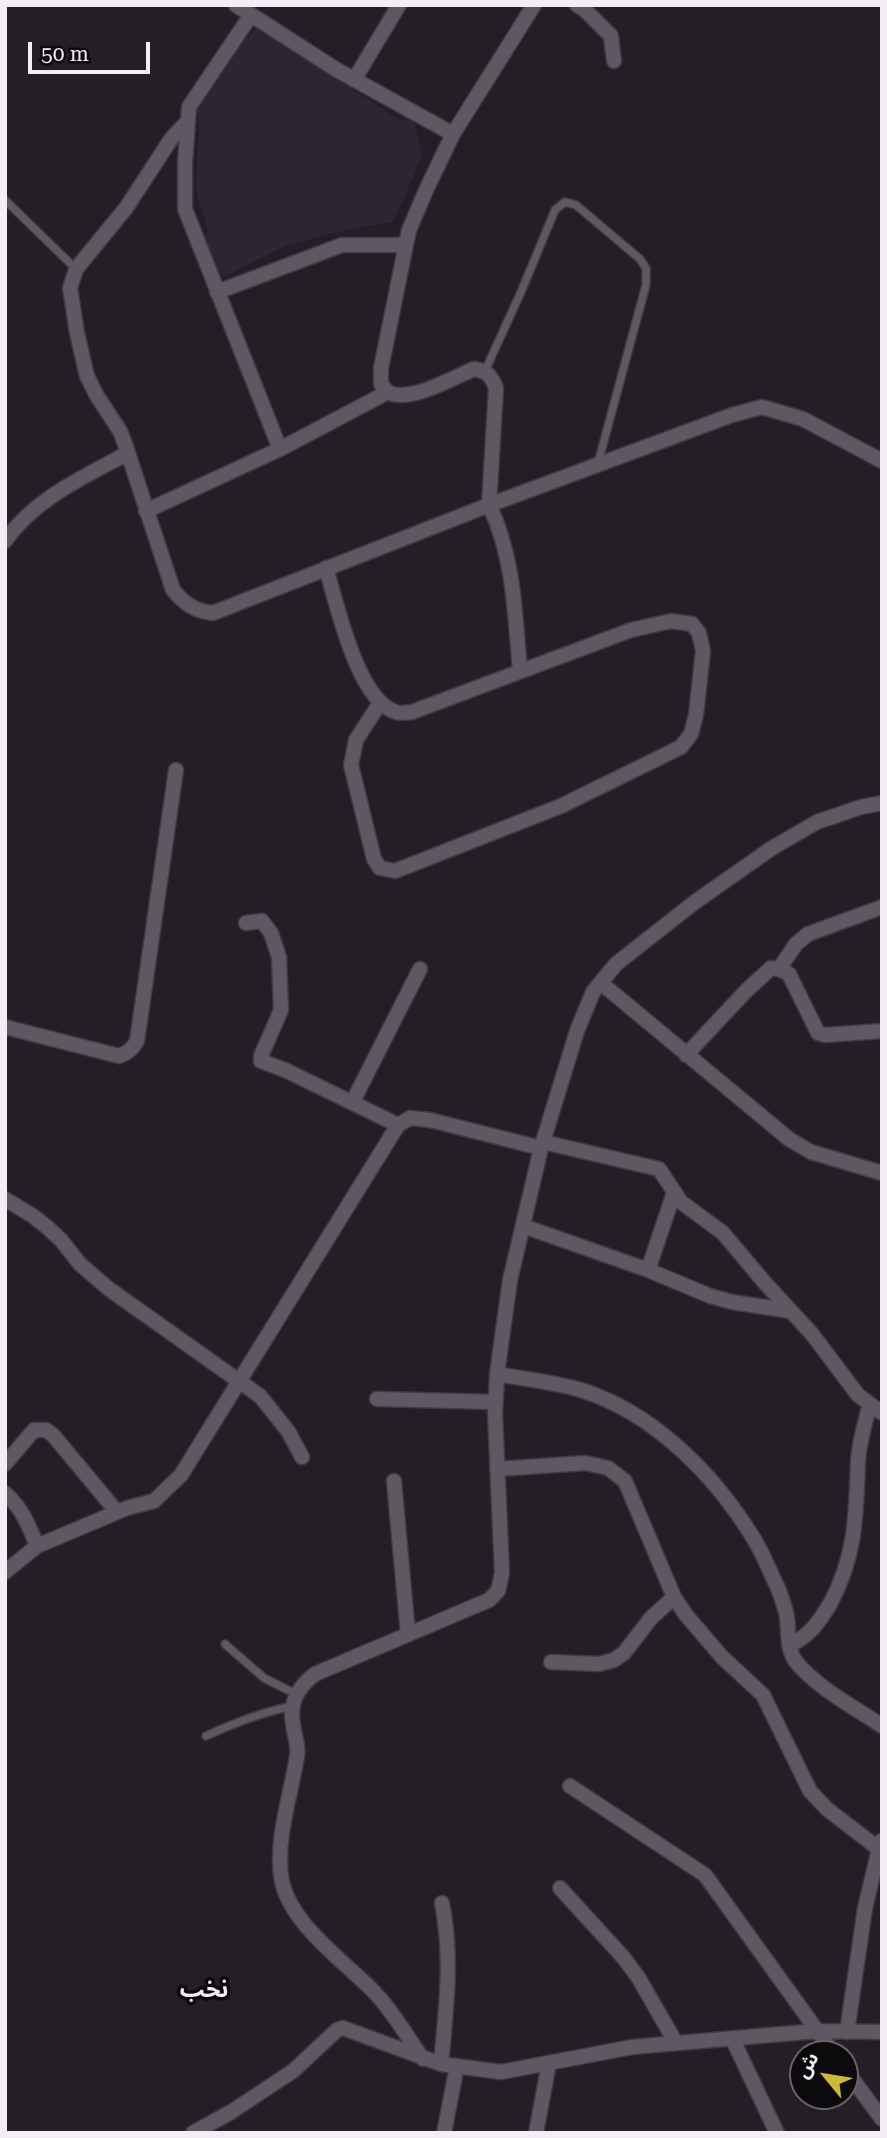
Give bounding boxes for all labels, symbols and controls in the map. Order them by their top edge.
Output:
scale bar [32,28,154,72]
text: 50 m [41,42,89,66]
district label: نخب [180,1976,228,2004]
north arrow [789,2040,859,2110]
text: ش [791,2048,824,2082]

